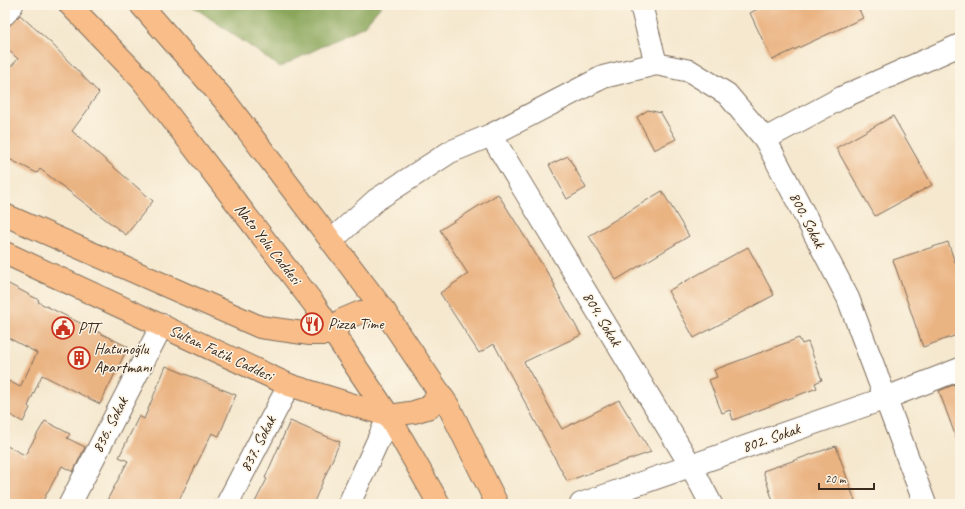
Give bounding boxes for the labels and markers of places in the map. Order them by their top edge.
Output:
restaurant icon: Pizza Time [299,311,325,337]
place label: Pizza Time [328,314,385,334]
public building icon: PTT [50,315,76,341]
place label: PTT [78,318,104,338]
place label: Hatunoğlu Apartmanı [94,339,153,377]
building icon: Hatunoğlu Apartmanı [66,345,92,371]

